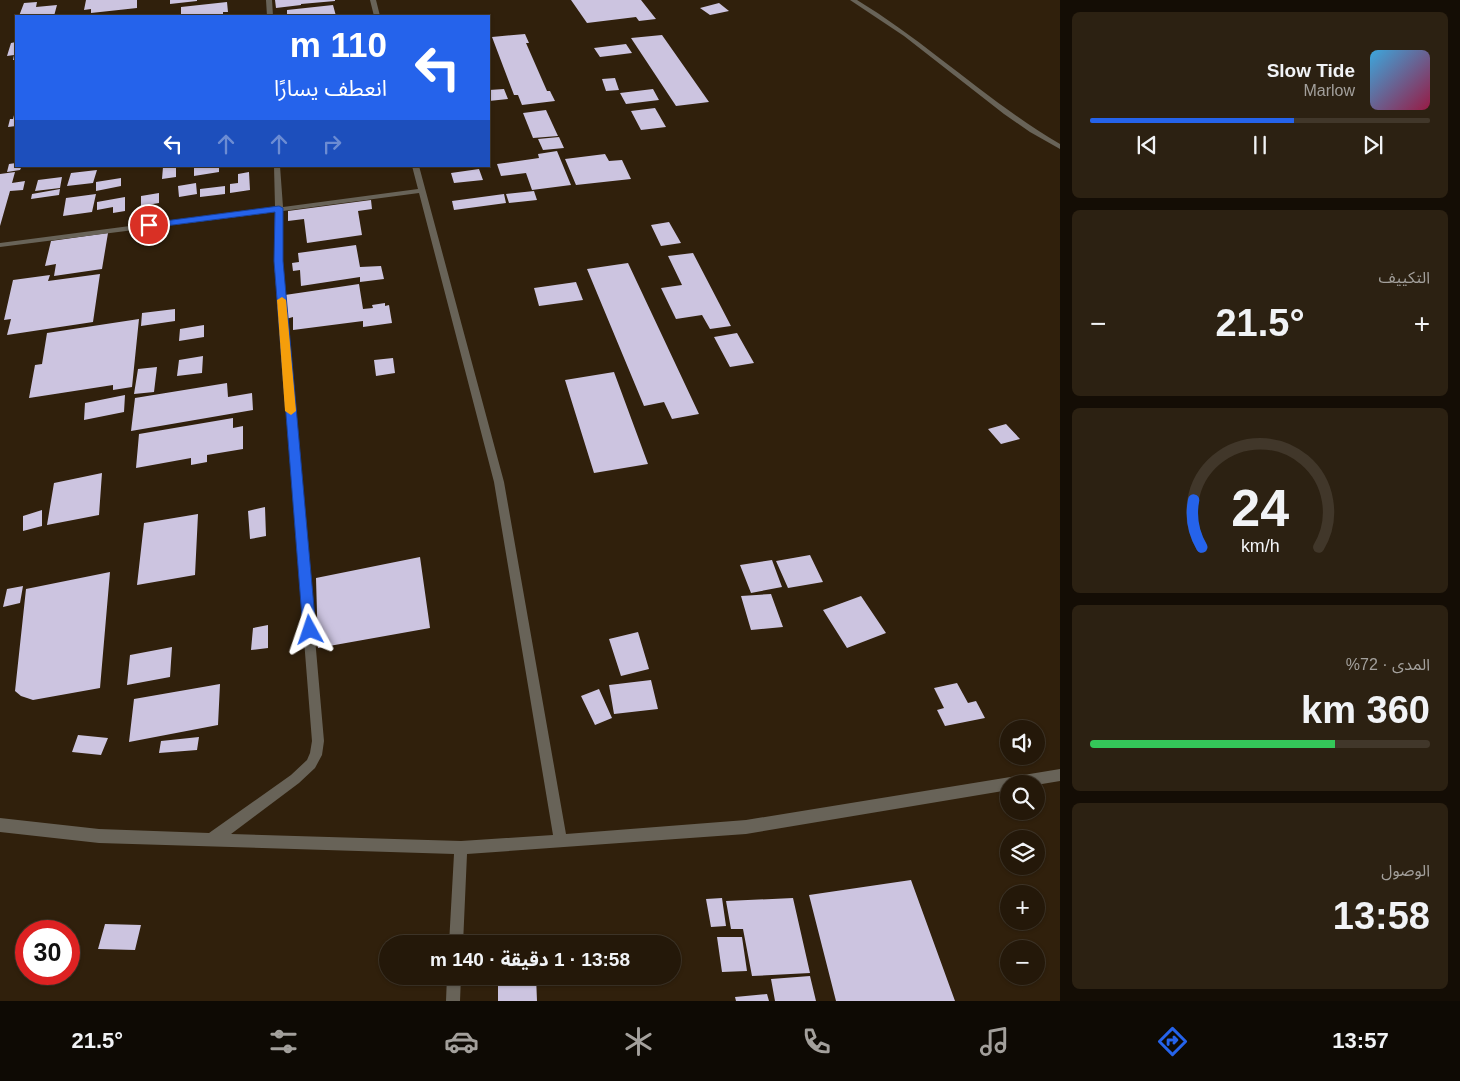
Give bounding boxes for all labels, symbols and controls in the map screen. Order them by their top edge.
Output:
text: 110 m [290,25,387,64]
icon: left [405,35,470,100]
text: Slow Tide [1267,60,1355,81]
text: انعطف يسارًا [274,76,387,101]
text: Marlow [1303,82,1355,99]
icon: left [159,130,187,158]
icon: ahead [212,130,240,158]
icon: ahead [265,130,293,158]
icon: right [318,130,346,158]
icon: previous [1133,131,1161,159]
icon: pause [1246,131,1274,159]
icon: next [1359,131,1387,159]
pin [128,204,170,246]
icon: arrive [135,211,163,239]
text: التكييف [1378,269,1430,286]
text: 21.5° [1215,302,1305,344]
text: − [1090,308,1106,339]
text: + [1414,308,1430,339]
text: 24 [1231,479,1289,537]
text: km/h [1241,536,1279,556]
position arrow [283,603,335,655]
text: المدى · 72% [1346,656,1430,673]
text: 360 km [1301,689,1430,731]
map controls [1000,720,1045,985]
button: sound [1000,720,1045,765]
button: search [1000,775,1045,820]
button: layers [1000,830,1045,875]
text: الوصول [1381,862,1430,879]
button: + [1000,885,1045,930]
text: 13:58 [1333,895,1430,937]
speed limit sign: 30 [15,920,80,985]
button: − [1000,940,1045,985]
text: 13:58 · 1 دقيقة · 140 m [430,949,630,970]
icon: filters [266,1024,301,1059]
icon: car [444,1024,479,1059]
icon: climate [621,1024,656,1059]
icon: phone [799,1024,834,1059]
icon: music [977,1024,1012,1059]
icon: directions [1155,1024,1190,1059]
text: 21.5° [71,1028,123,1053]
text: 13:57 [1332,1028,1389,1053]

